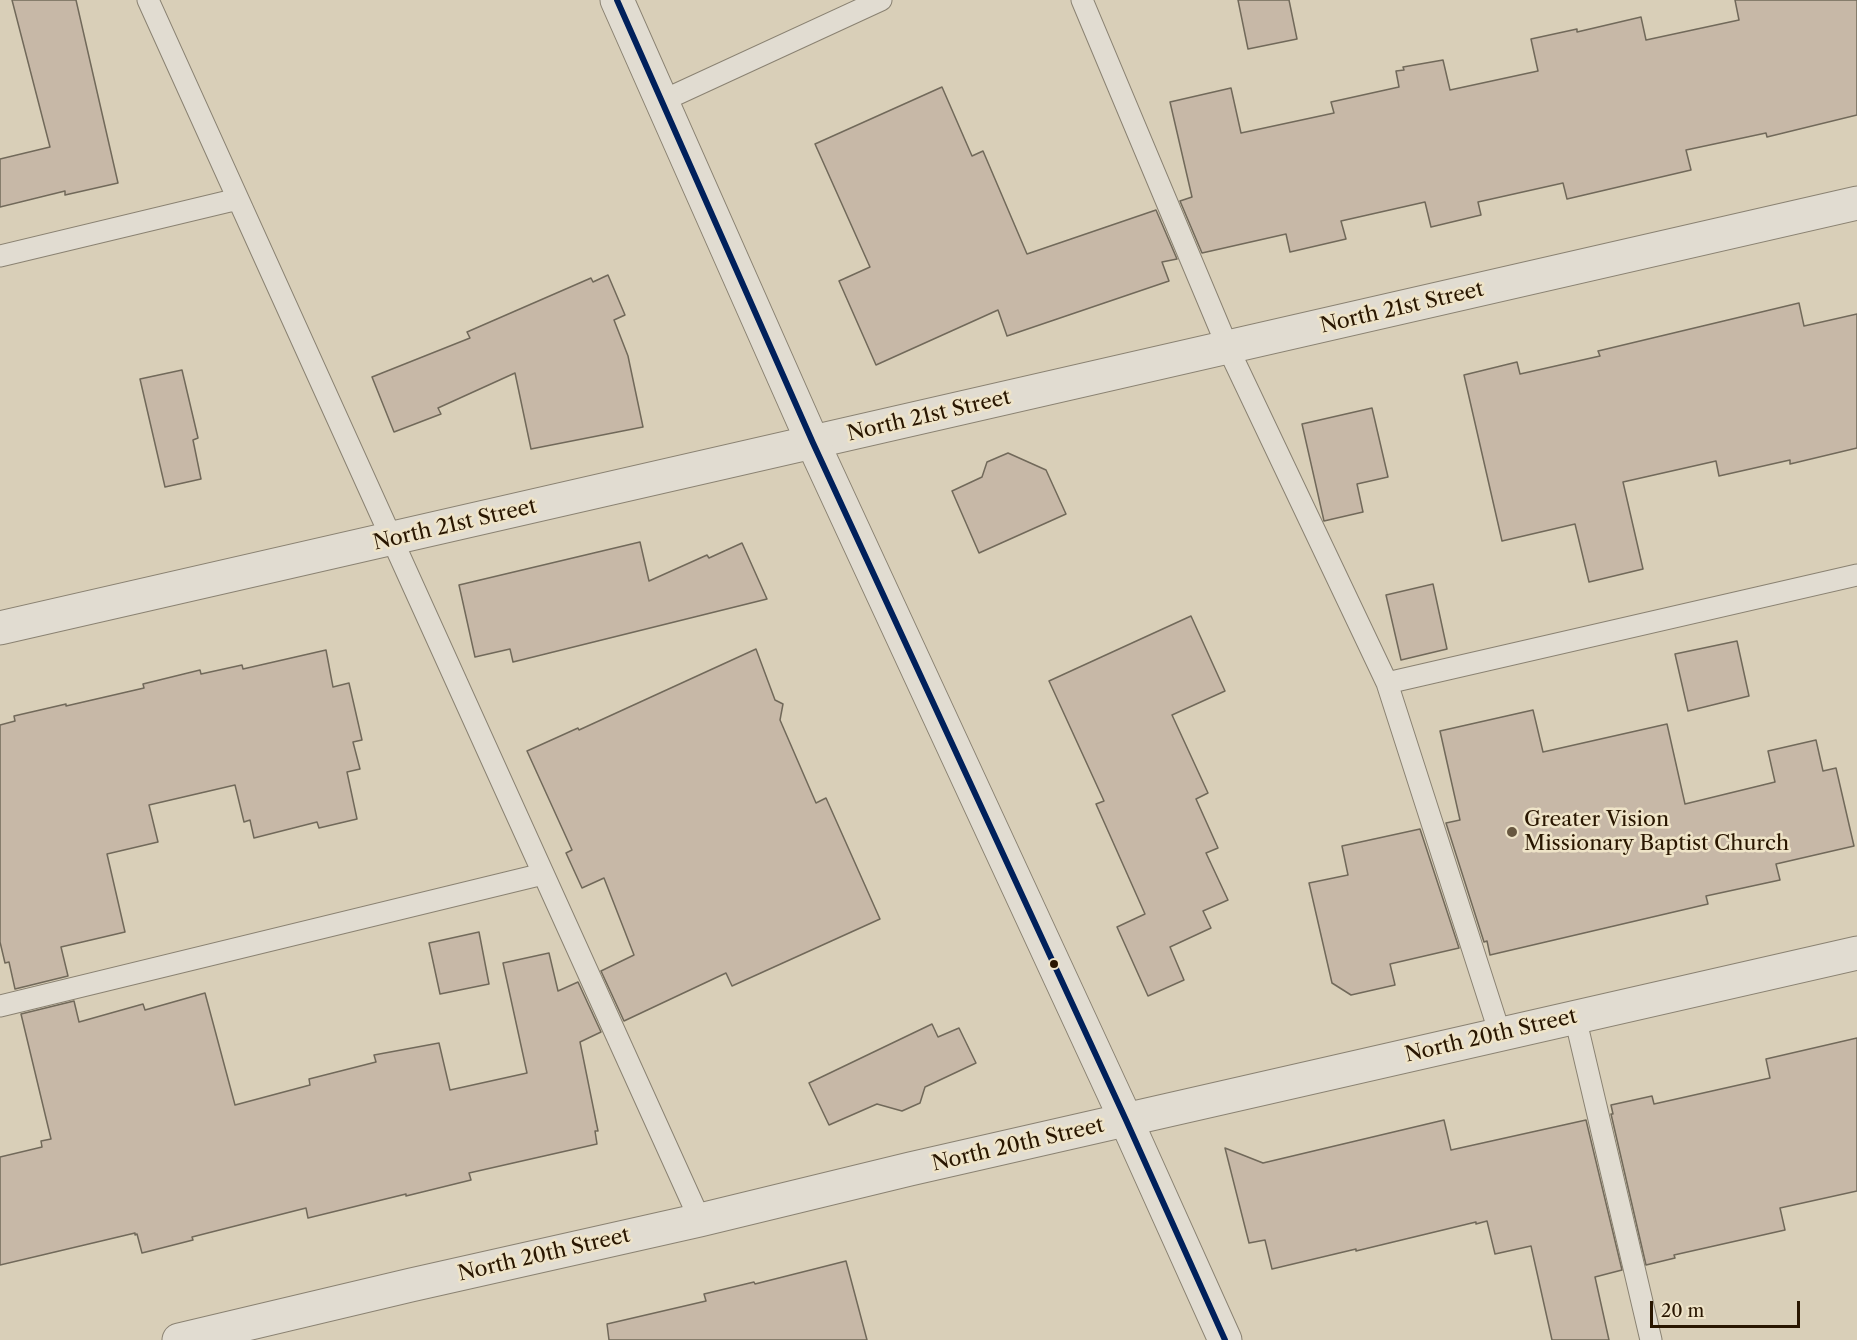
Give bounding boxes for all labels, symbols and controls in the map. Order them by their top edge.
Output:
street label: North 21st Street [1318,277,1486,339]
street label: North 21st Street [845,385,1013,447]
street label: North 21st Street [371,494,539,556]
place label: Greater Vision Missionary Baptist Church [1524,807,1789,857]
marker: Greater Vision Missionary Baptist Church [1505,825,1519,839]
unlabelled marker [1048,958,1060,970]
street label: North 20th Street [1403,1004,1579,1068]
street label: North 20th Street [930,1113,1106,1177]
street label: North 20th Street [456,1223,632,1287]
scale bar [1653,1289,1803,1327]
text: 20 m [1661,1300,1704,1322]

